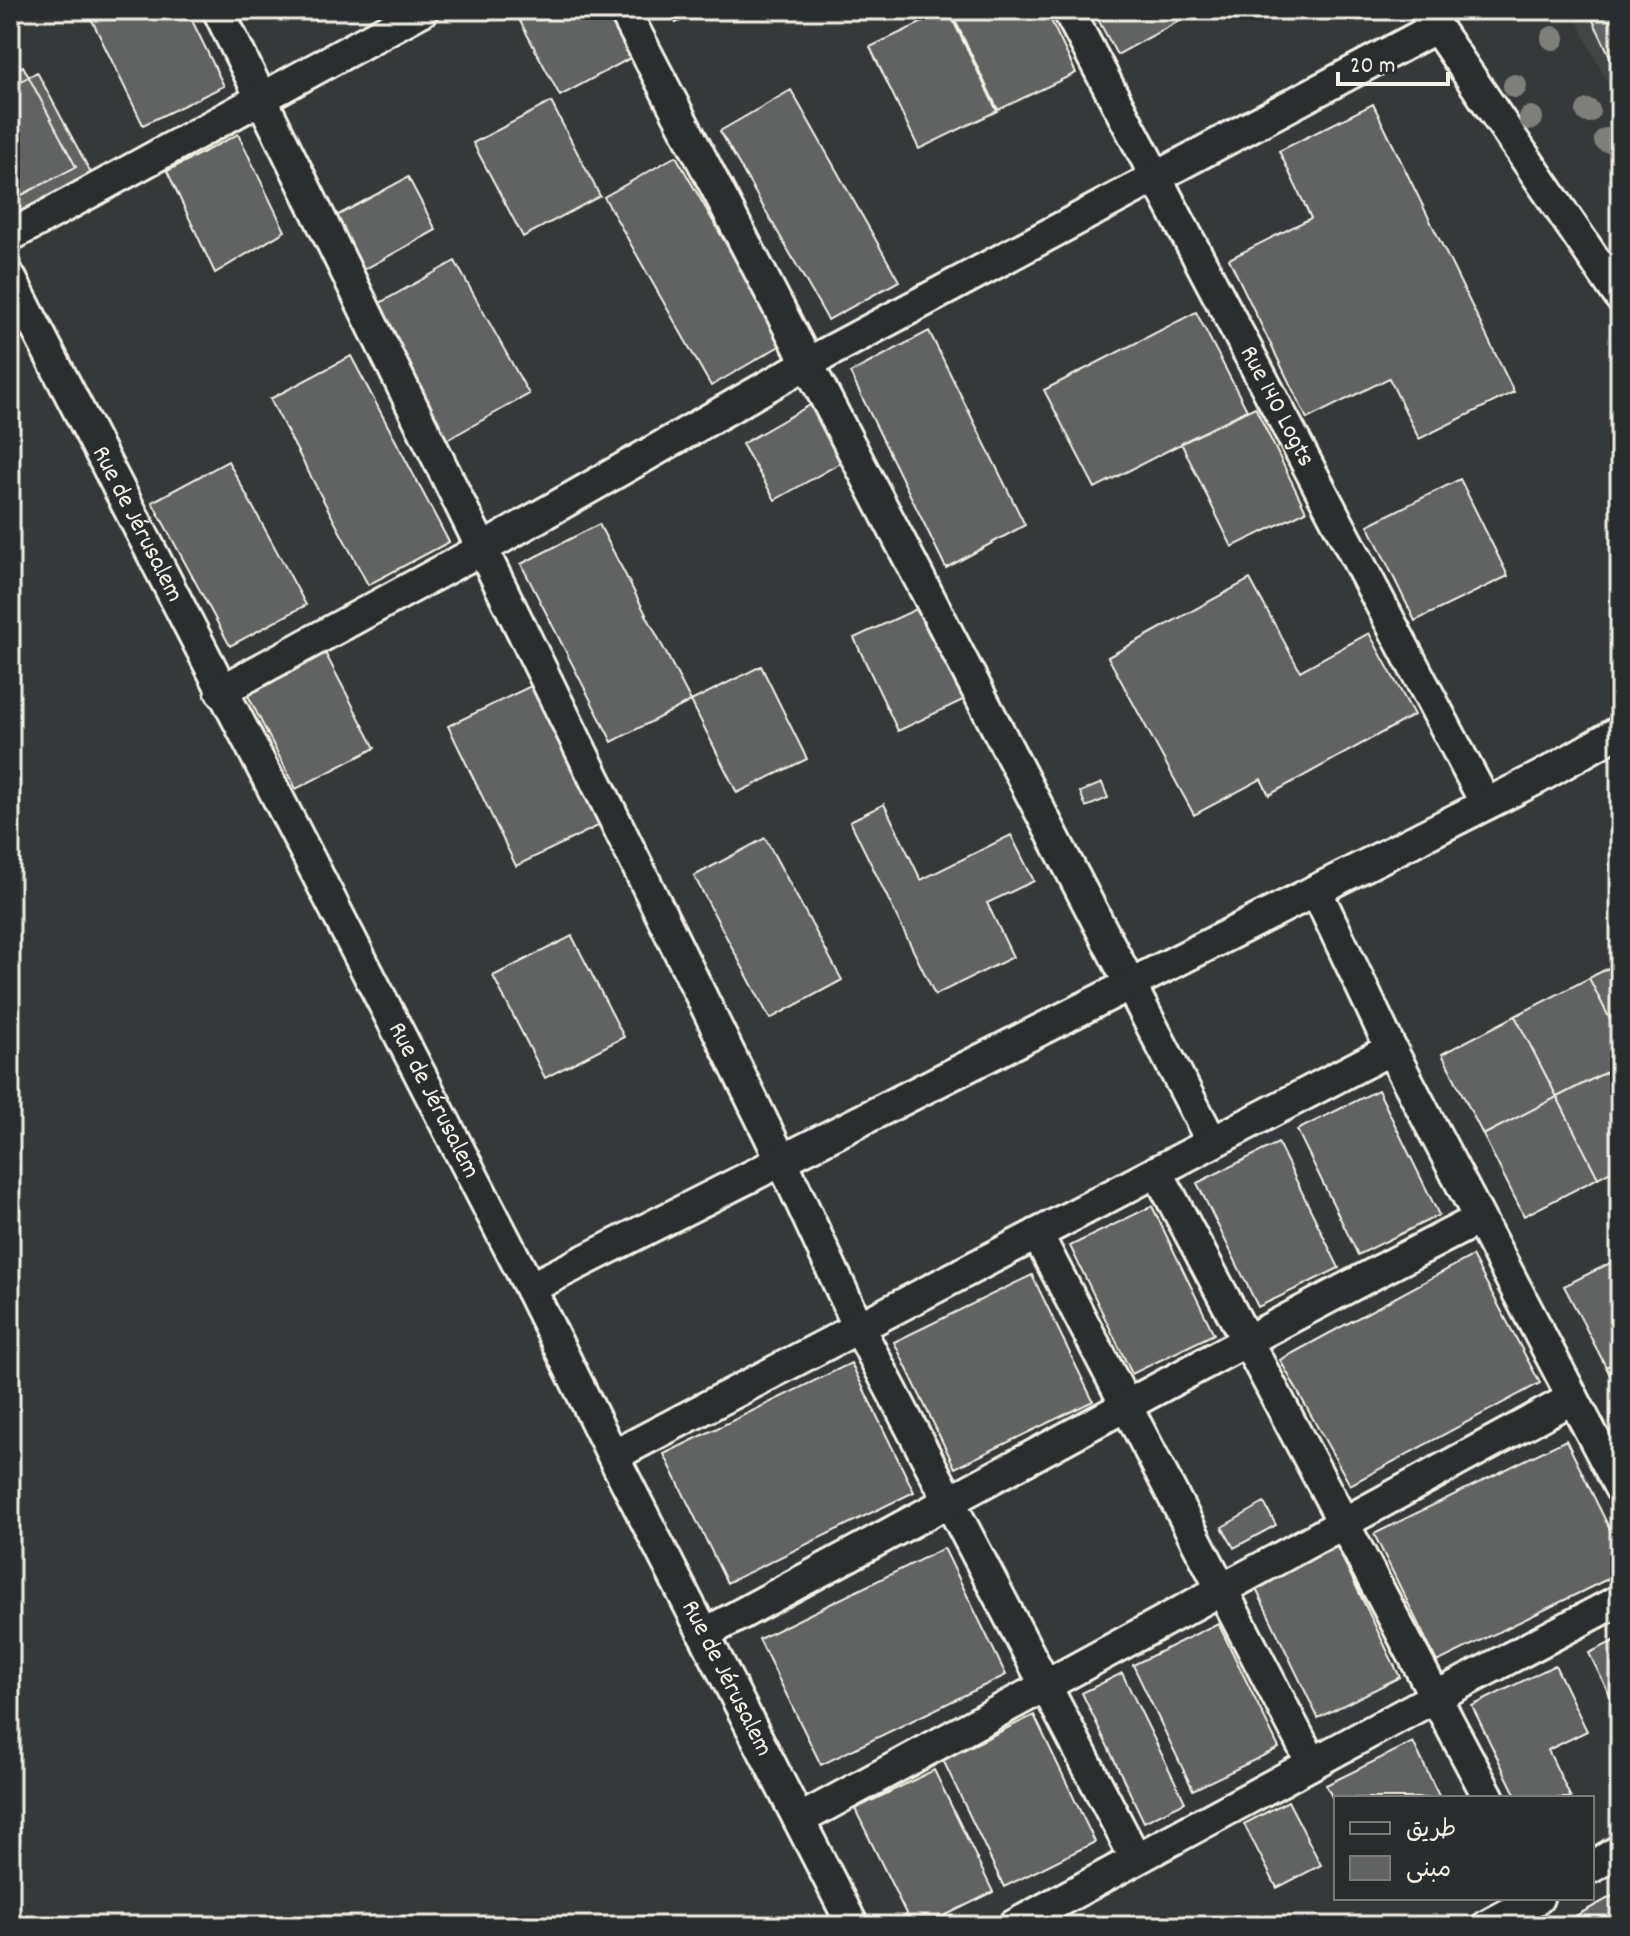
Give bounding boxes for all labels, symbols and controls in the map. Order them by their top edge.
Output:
scale bar [1338,36,1448,86]
text: 20 m [1350,50,1396,84]
street label: Rue 140 Logts [1230,339,1324,473]
street label: Rue de Jérusalem [82,440,193,609]
street label: Rue de Jérusalem [378,1016,489,1185]
street label: Rue de Jérusalem [671,1594,782,1763]
legend [1334,1796,1594,1900]
text: طريق [1406,1814,1456,1848]
text: مبنى [1406,1854,1451,1888]

